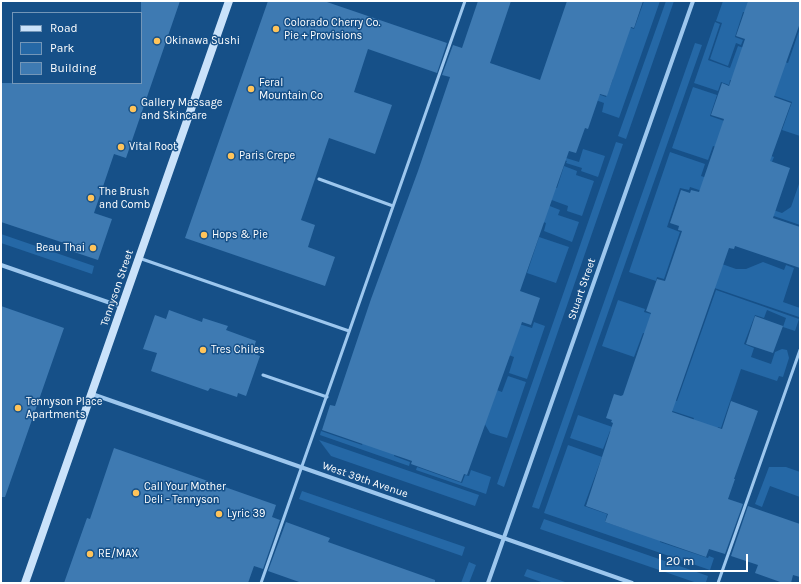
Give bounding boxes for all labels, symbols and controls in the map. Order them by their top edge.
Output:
legend [12,12,142,84]
place label: Colorado Cherry Co. Pie + Provisions [284,16,380,42]
text: Road [50,21,78,35]
marker: Colorado Cherry Co. Pie + Provisions [271,24,281,34]
place label: Okinawa Sushi [165,34,240,48]
marker: Okinawa Sushi [152,36,162,46]
text: Park [50,41,74,55]
text: Building [50,61,96,75]
place label: Feral Mountain Co [259,76,323,102]
marker: Feral Mountain Co [246,84,256,94]
place label: Gallery Massage and Skincare [141,96,223,122]
marker: Gallery Massage and Skincare [128,104,138,114]
place label: Vital Root [129,140,177,154]
marker: Vital Root [116,142,126,152]
place label: Paris Crepe [239,149,295,163]
marker: Paris Crepe [226,151,236,161]
place label: The Brush and Comb [99,185,150,211]
marker: The Brush and Comb [86,193,96,203]
place label: Hops & Pie [212,228,268,242]
marker: Hops & Pie [199,230,209,240]
place label: Beau Thai [36,241,85,255]
marker: Beau Thai [88,243,98,253]
street label: Tennyson Street [98,248,136,328]
street label: Stuart Street [565,256,599,322]
place label: Tres Chiles [211,343,265,357]
marker: Tres Chiles [198,345,208,355]
place label: Tennyson Place Apartments [26,395,102,421]
marker: Tennyson Place Apartments [13,403,23,413]
street label: West 39th Avenue [320,459,410,501]
place label: Call Your Mother Deli - Tennyson [144,480,226,506]
marker: Call Your Mother Deli - Tennyson [131,488,141,498]
place label: Lyric 39 [227,507,265,521]
marker: Lyric 39 [214,509,224,519]
scale bar [661,546,750,572]
place label: RE/MAX [98,547,138,561]
marker: RE/MAX [85,549,95,559]
text: 20 m [666,554,694,568]

